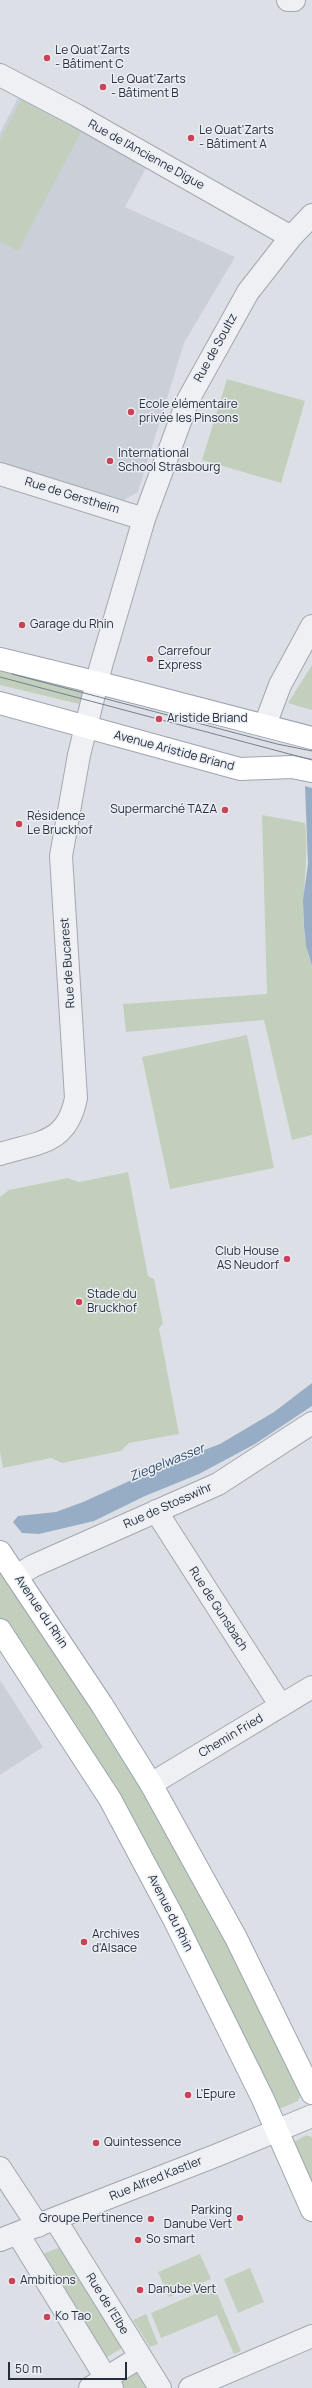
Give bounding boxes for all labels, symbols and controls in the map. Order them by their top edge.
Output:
place label: Le Quat'Zarts - Bâtiment C [55,44,130,72]
marker: Le Quat'Zarts - Bâtiment C [42,53,52,63]
place label: Le Quat'Zarts - Bâtiment B [111,73,186,101]
marker: Le Quat'Zarts - Bâtiment B [98,82,108,92]
street label: Rue de l'Ancienne Digue [85,117,207,193]
place label: Le Quat'Zarts - Bâtiment A [199,124,274,152]
marker: Le Quat'Zarts - Bâtiment A [186,133,196,143]
street label: Rue de Soultz [191,311,241,385]
place label: Ecole élémentaire privée les Pinsons [139,398,238,426]
marker: Ecole élémentaire privée les Pinsons [126,407,136,417]
place label: International School Strasbourg [118,447,220,475]
marker: International School Strasbourg [105,456,115,466]
street label: Rue de Gerstheim [23,475,121,517]
place label: Garage du Rhin [30,618,114,632]
marker: Garage du Rhin [17,620,27,630]
place label: Carrefour Express [158,645,211,673]
marker: Carrefour Express [145,654,155,664]
place label: Aristide Briand [167,712,248,726]
marker: Aristide Briand [154,714,164,724]
street label: Avenue Aristide Briand [112,728,236,774]
place label: Supermarché TAZA [110,803,217,817]
marker: Supermarché TAZA [220,805,230,815]
place label: Résidence Le Bruckhof [27,810,92,838]
marker: Résidence Le Bruckhof [14,819,24,829]
street label: Rue de Bucarest [58,917,78,1009]
place label: Club House AS Neudorf [215,1245,279,1273]
marker: Club House AS Neudorf [282,1254,292,1264]
place label: Stade du Bruckhof [87,1288,137,1316]
marker: Stade du Bruckhof [74,1297,84,1307]
water label: Ziegelwasser [127,1441,207,1485]
street label: Rue de Stosswihr [121,1480,215,1532]
street label: Rue de Gunsbach [185,1564,251,1654]
street label: Avenue du Rhin [11,1573,71,1651]
street label: Chemin Fried [196,1711,266,1761]
street label: Avenue du Rhin [144,1872,196,1954]
place label: Archives d'Alsace [92,1928,140,1956]
marker: Archives d'Alsace [79,1937,89,1947]
place label: L'Epure [196,2088,236,2102]
marker: L'Epure [183,2090,193,2100]
place label: Quintessence [104,2136,181,2150]
marker: Quintessence [91,2138,101,2148]
street label: Rue Alfred Kastler [108,2154,204,2204]
place label: Parking Danube Vert [164,2204,232,2232]
place label: Groupe Pertinence [39,2212,143,2226]
marker: Parking Danube Vert [235,2213,245,2223]
marker: Groupe Pertinence [146,2214,156,2224]
place label: So smart [146,2233,195,2247]
marker: So smart [133,2235,143,2245]
street label: Rue de l'Elbe [83,2271,131,2337]
place label: Ambitions [20,2274,76,2288]
marker: Ambitions [7,2276,17,2286]
place label: Danube Vert [148,2283,216,2297]
marker: Danube Vert [135,2285,145,2295]
place label: Ko Tao [55,2310,91,2324]
marker: Ko Tao [42,2312,52,2322]
scale bar [10,2354,129,2380]
text: 50 m [15,2360,42,2377]

